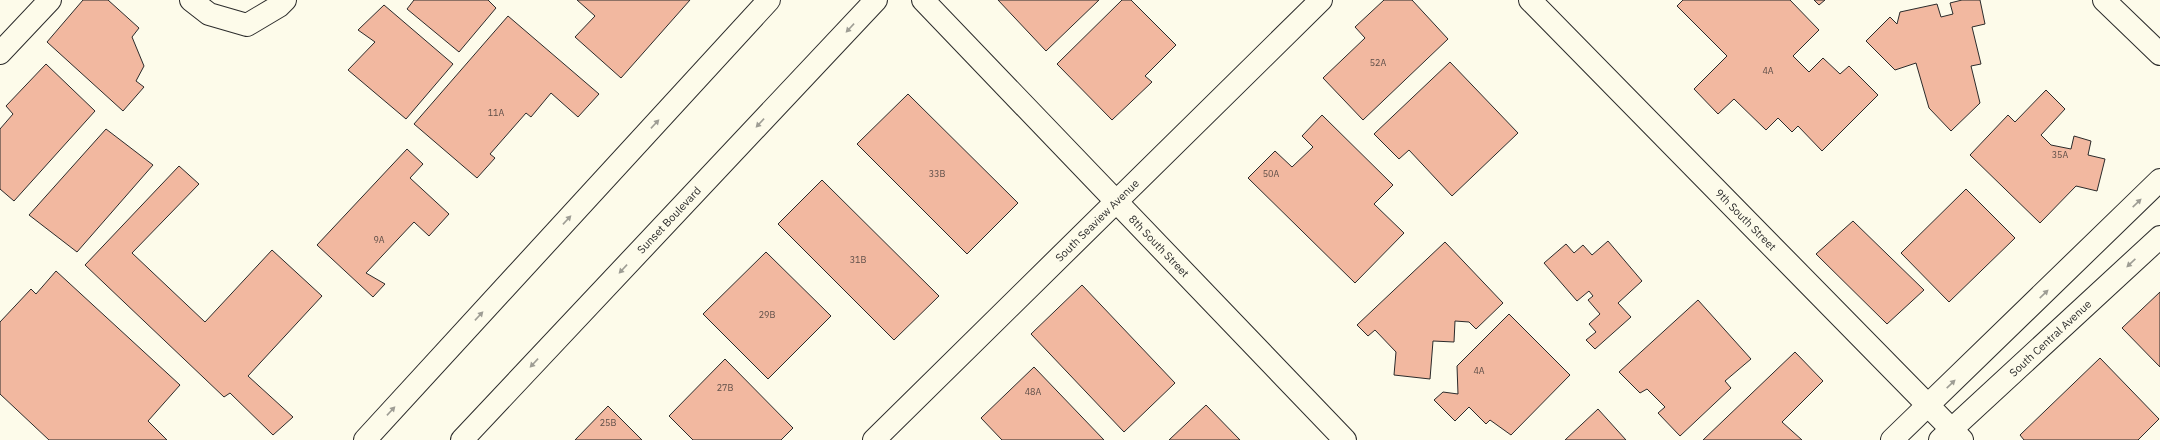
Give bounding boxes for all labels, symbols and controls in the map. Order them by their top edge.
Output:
one-way arrow [845,23,854,33]
house number: 52A [1370,57,1387,68]
house number: 4A [1762,65,1774,76]
house number: 11A [488,107,505,118]
one-way arrow [756,118,765,128]
one-way arrow [650,119,660,129]
house number: 35A [2052,149,2069,160]
house number: 33B [929,168,945,179]
house number: 50A [1263,168,1280,179]
street label: South Seaview Avenue [1052,176,1142,265]
street label: Sunset Boulevard [634,184,704,257]
street label: 9th South Street [1712,186,1779,254]
one-way arrow [2132,198,2142,208]
street label: 8th South Street [1126,212,1192,280]
one-way arrow [562,215,572,225]
house number: 9A [373,234,385,245]
house number: 31B [850,254,866,265]
one-way arrow [2126,259,2136,268]
one-way arrow [619,264,628,274]
one-way arrow [2039,289,2049,299]
street label: South Central Avenue [2006,297,2094,380]
house number: 29B [759,309,775,320]
one-way arrow [475,310,484,321]
one-way arrow [529,358,539,368]
house number: 4A [1473,365,1485,376]
one-way arrow [1946,380,1956,389]
house number: 27B [717,382,733,393]
house number: 48A [1025,386,1042,397]
one-way arrow [387,406,396,416]
house number: 25B [600,417,616,428]

